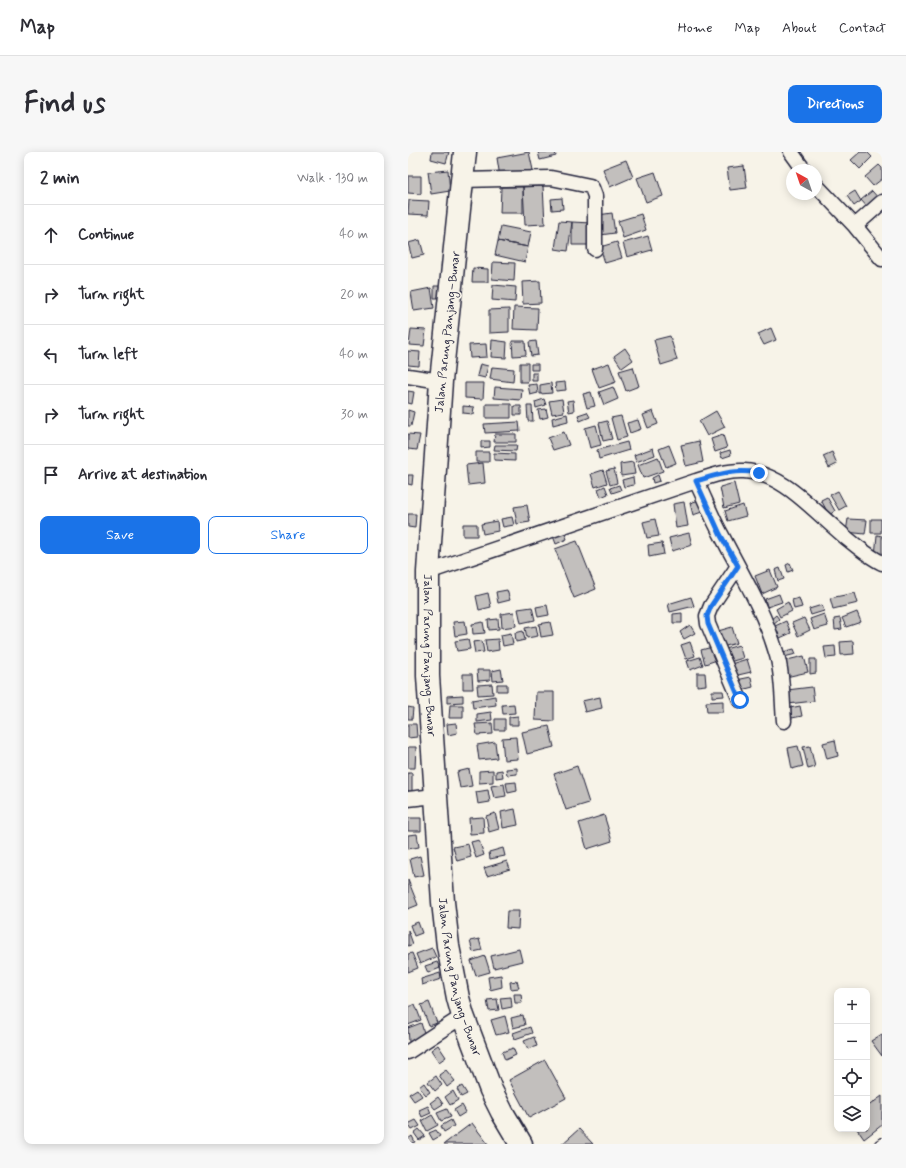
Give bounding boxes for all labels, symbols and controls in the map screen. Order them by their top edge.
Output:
text: Map [20,15,55,40]
text: Home [678,19,712,37]
text: Map [734,19,760,37]
text: About [782,19,817,37]
text: Contact [839,19,886,37]
button: Directions [788,85,882,123]
text: Find us [24,86,105,123]
north arrow [786,164,822,200]
text: 2 min [40,167,80,189]
text: Walk · 130 m [297,170,368,187]
icon: ahead [40,224,62,246]
text: Continue [78,225,134,245]
text: 40 m [339,226,368,243]
street label: Jalan Parung Panjang–Bunar [432,250,464,414]
icon: right [40,284,62,306]
text: Turn right [78,285,145,305]
text: 20 m [340,286,368,303]
icon: left [40,344,62,366]
text: Turn left [78,345,138,365]
text: 40 m [339,346,368,363]
icon: right [40,404,62,426]
text: Turn right [78,405,145,425]
text: 30 m [341,406,368,423]
icon: arrive [40,464,62,486]
route end [750,464,768,482]
text: Arrive at destination [78,465,207,485]
button: Save [40,516,200,554]
button: Share [208,516,368,554]
street label: Jalan Parung Panjang–Bunar [419,574,439,738]
route start [731,691,749,709]
street label: Jalan Parung Panjang–Bunar [434,897,485,1059]
map controls [834,988,870,1132]
button: + [834,988,870,1024]
button: − [834,1024,870,1060]
button: locate [834,1060,870,1096]
button: layers [834,1096,870,1132]

